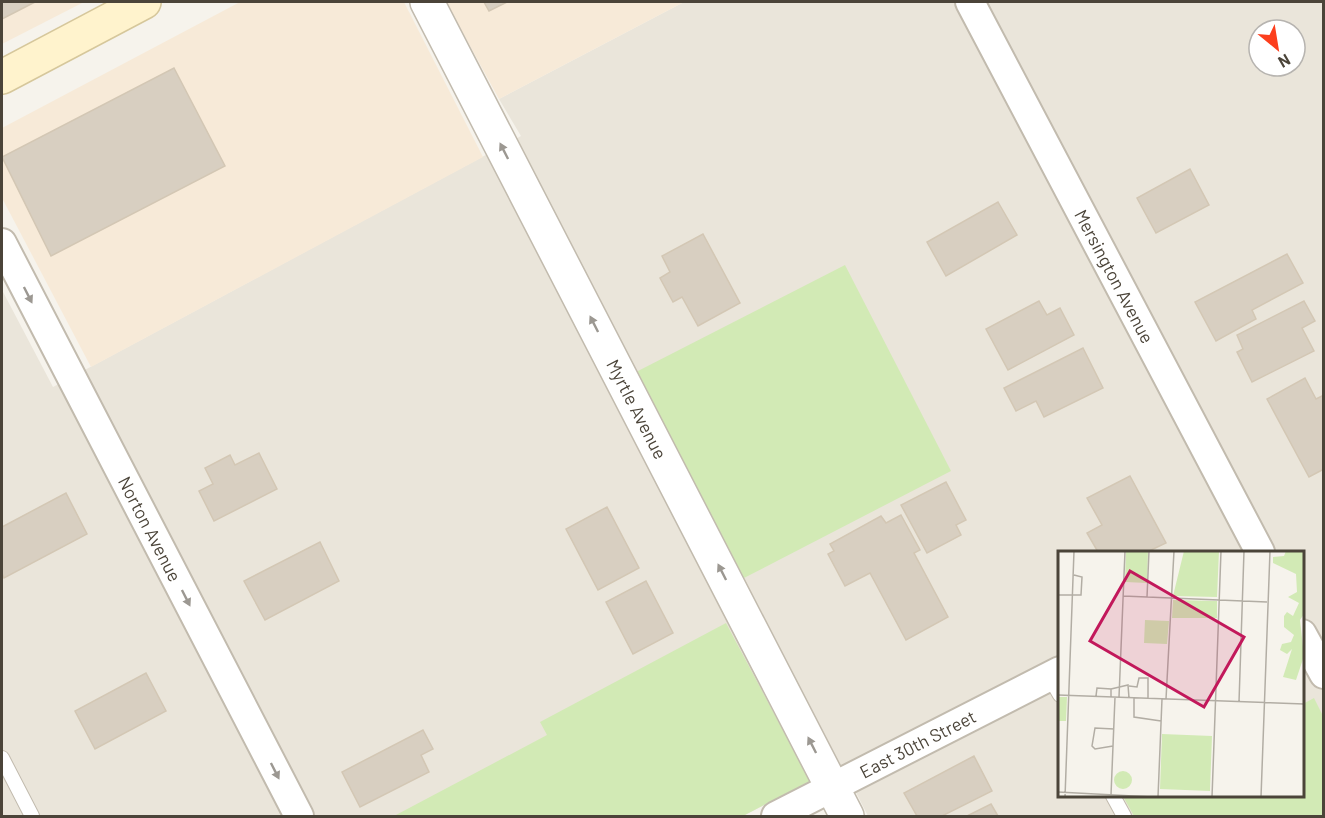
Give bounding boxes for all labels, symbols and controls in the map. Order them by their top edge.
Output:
north arrow [1247,18,1307,78]
text: N [1275,51,1294,72]
one-way arrow [499,143,509,160]
street label: Mersington Avenue [1070,206,1159,347]
one-way arrow [24,286,33,303]
one-way arrow [589,316,599,333]
street label: Myrtle Avenue [602,355,672,463]
street label: Norton Avenue [114,473,187,585]
inset map [1058,551,1304,797]
one-way arrow [718,563,728,581]
one-way arrow [181,590,191,607]
street label: East 30th Street [856,705,979,782]
one-way arrow [807,737,817,754]
one-way arrow [271,763,280,780]

